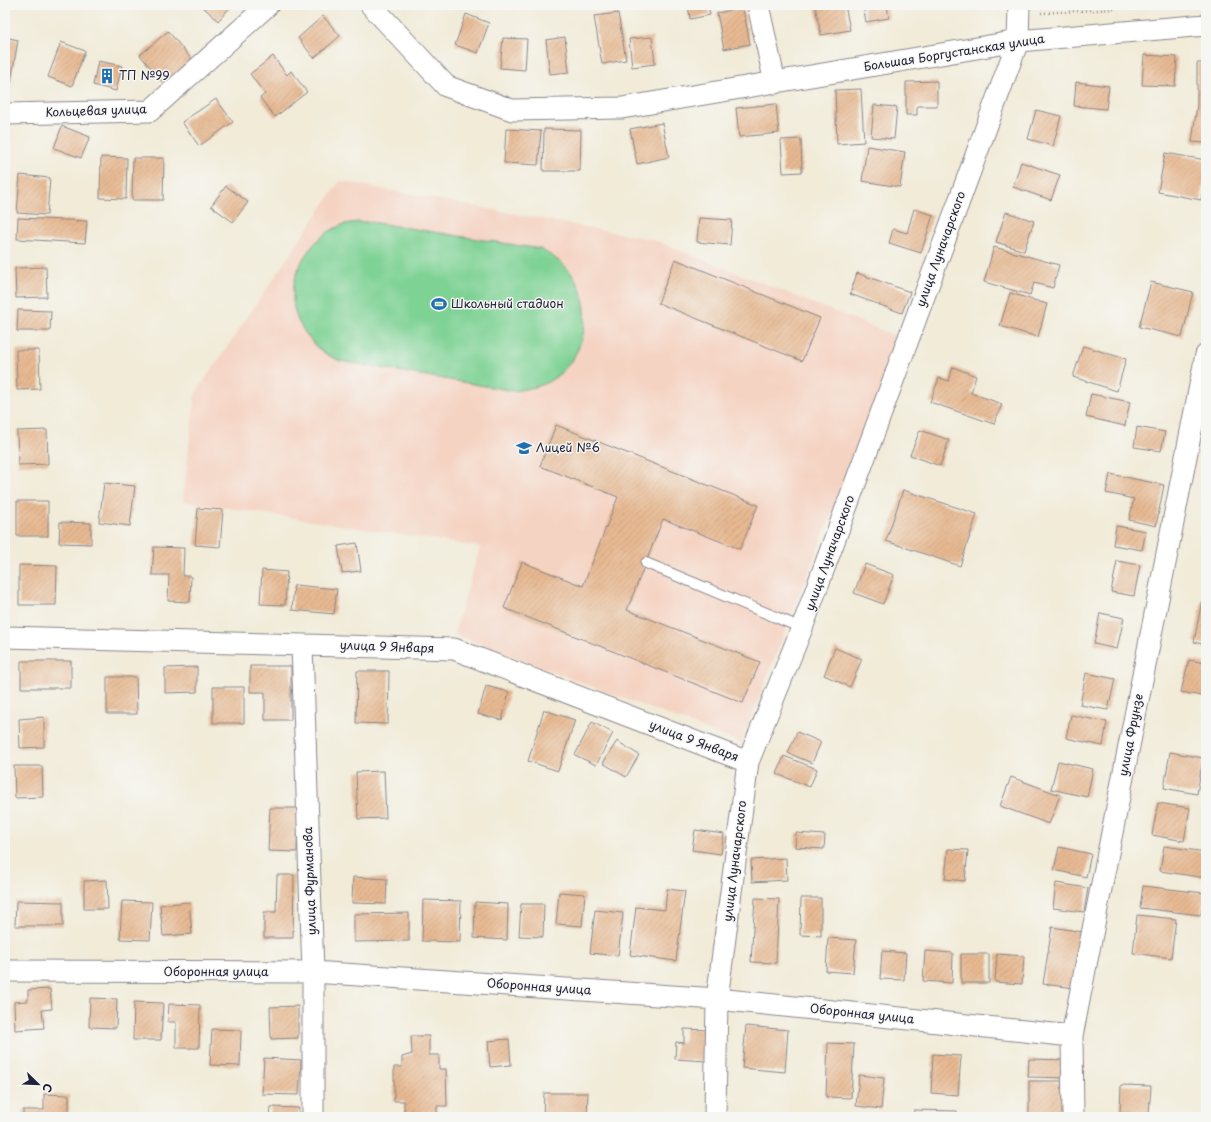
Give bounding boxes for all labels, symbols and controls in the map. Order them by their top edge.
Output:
street label: Большая Боргустанская улица [862,29,1046,75]
place label: ТП №99 [119,66,170,84]
building icon: ТП №99 [98,67,116,85]
street label: Кольцевая улица [45,99,147,121]
street label: улица Луначарского [911,188,969,309]
place label: Школьный стадион [451,294,564,312]
sports icon: Школьный стадион [430,295,448,313]
place label: Лицей №6 [536,438,600,456]
school or university icon: Лицей №6 [515,439,533,457]
street label: улица Луначарского [800,492,858,613]
street label: улица 9 Января [340,635,434,657]
street label: улица Фрунзе [1113,692,1147,777]
street label: улица 9 Января [647,715,742,765]
street label: улица Луначарского [718,799,750,923]
street label: улица Фурманова [298,826,320,935]
street label: Оборонная улица [164,962,269,980]
street label: Оборонная улица [486,973,592,999]
street label: Оборонная улица [809,999,916,1027]
north arrow [18,1064,58,1104]
text: С [38,1081,57,1095]

